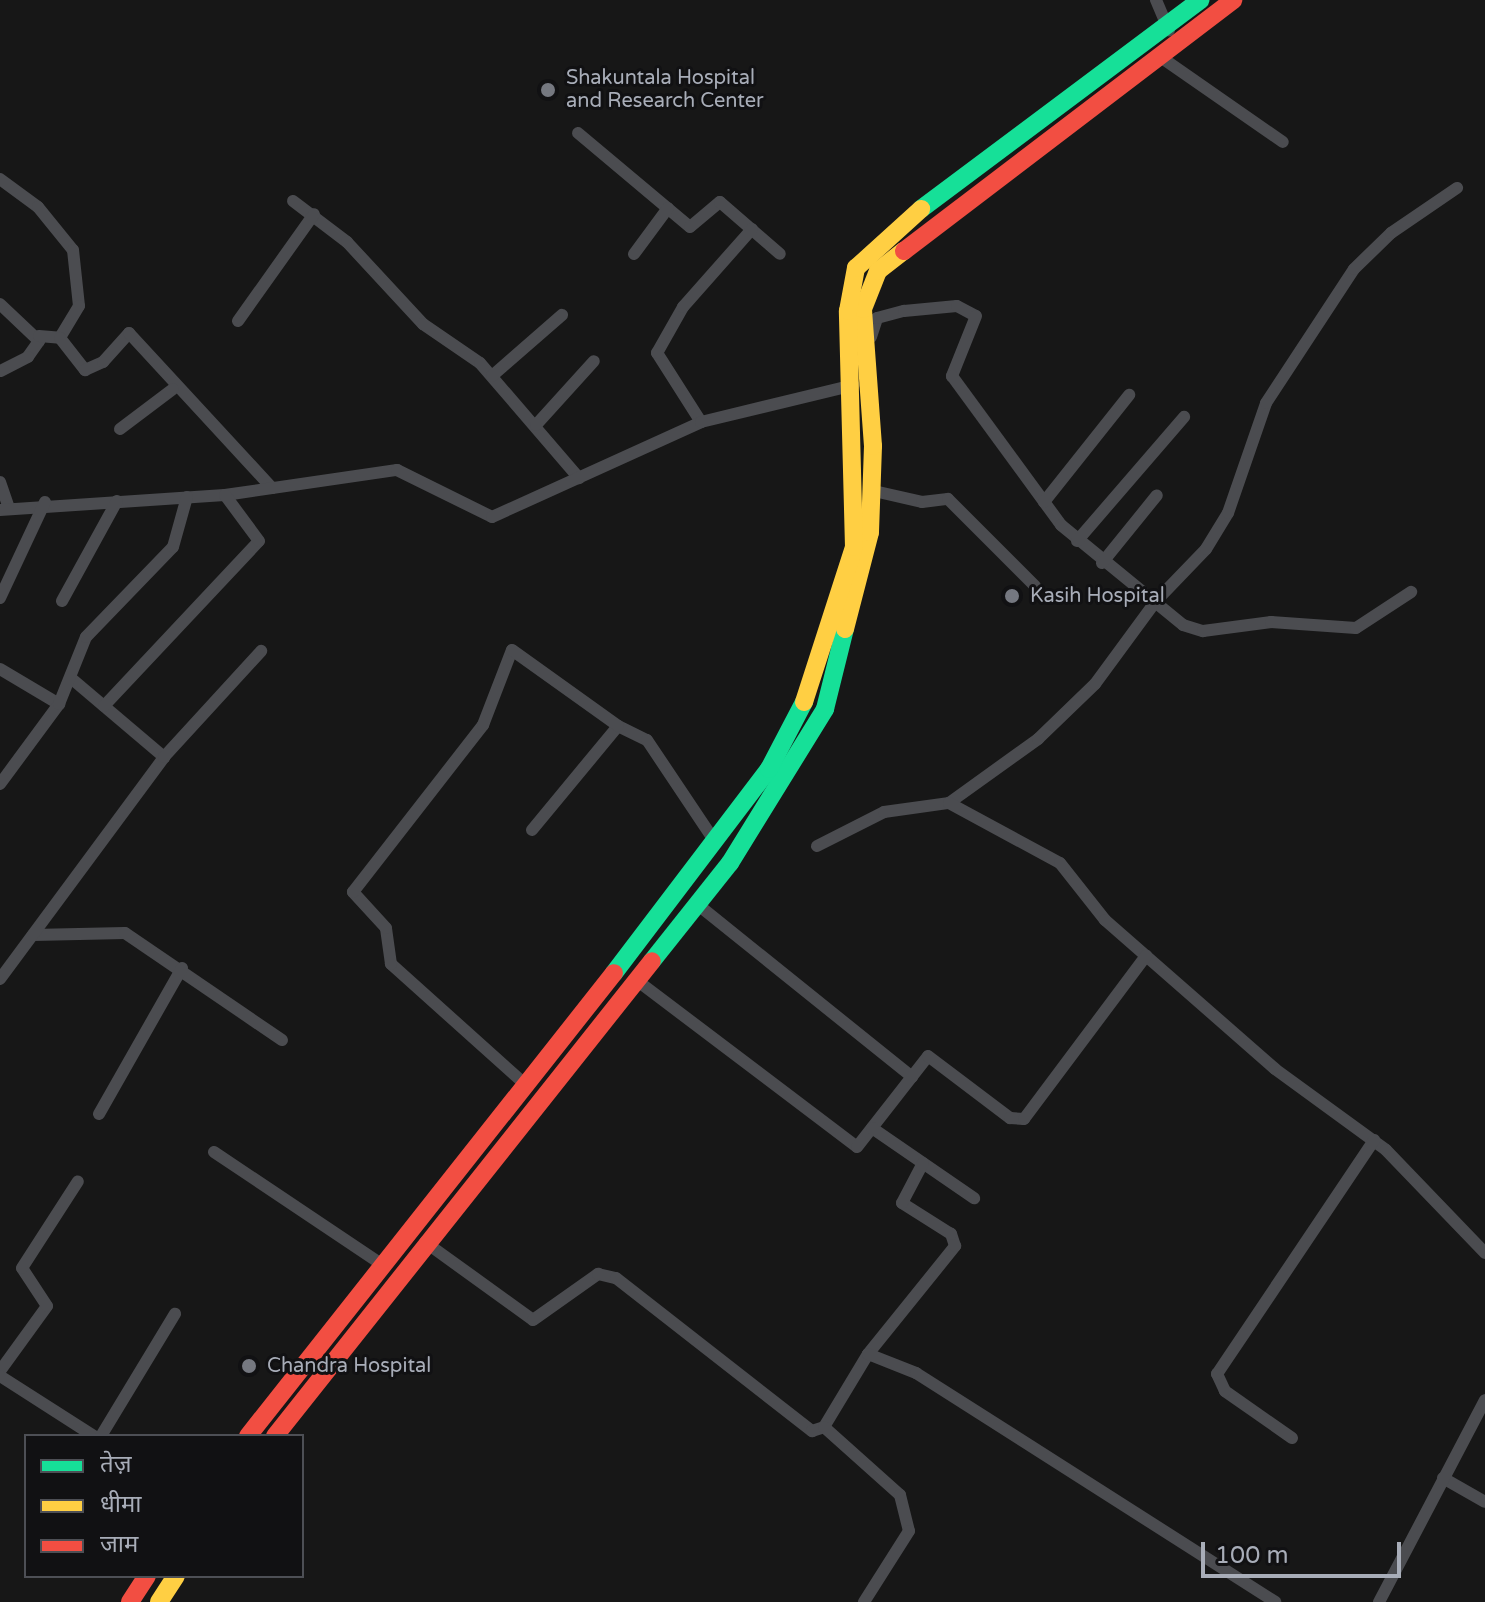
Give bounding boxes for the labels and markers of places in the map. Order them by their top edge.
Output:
place label: Shakuntala Hospital and Research Center [566,66,764,113]
marker: Shakuntala Hospital and Research Center [537,79,559,101]
place label: Kasih Hospital [1030,584,1165,608]
marker: Kasih Hospital [1001,585,1023,607]
place label: Chandra Hospital [267,1354,431,1378]
marker: Chandra Hospital [238,1355,260,1377]

